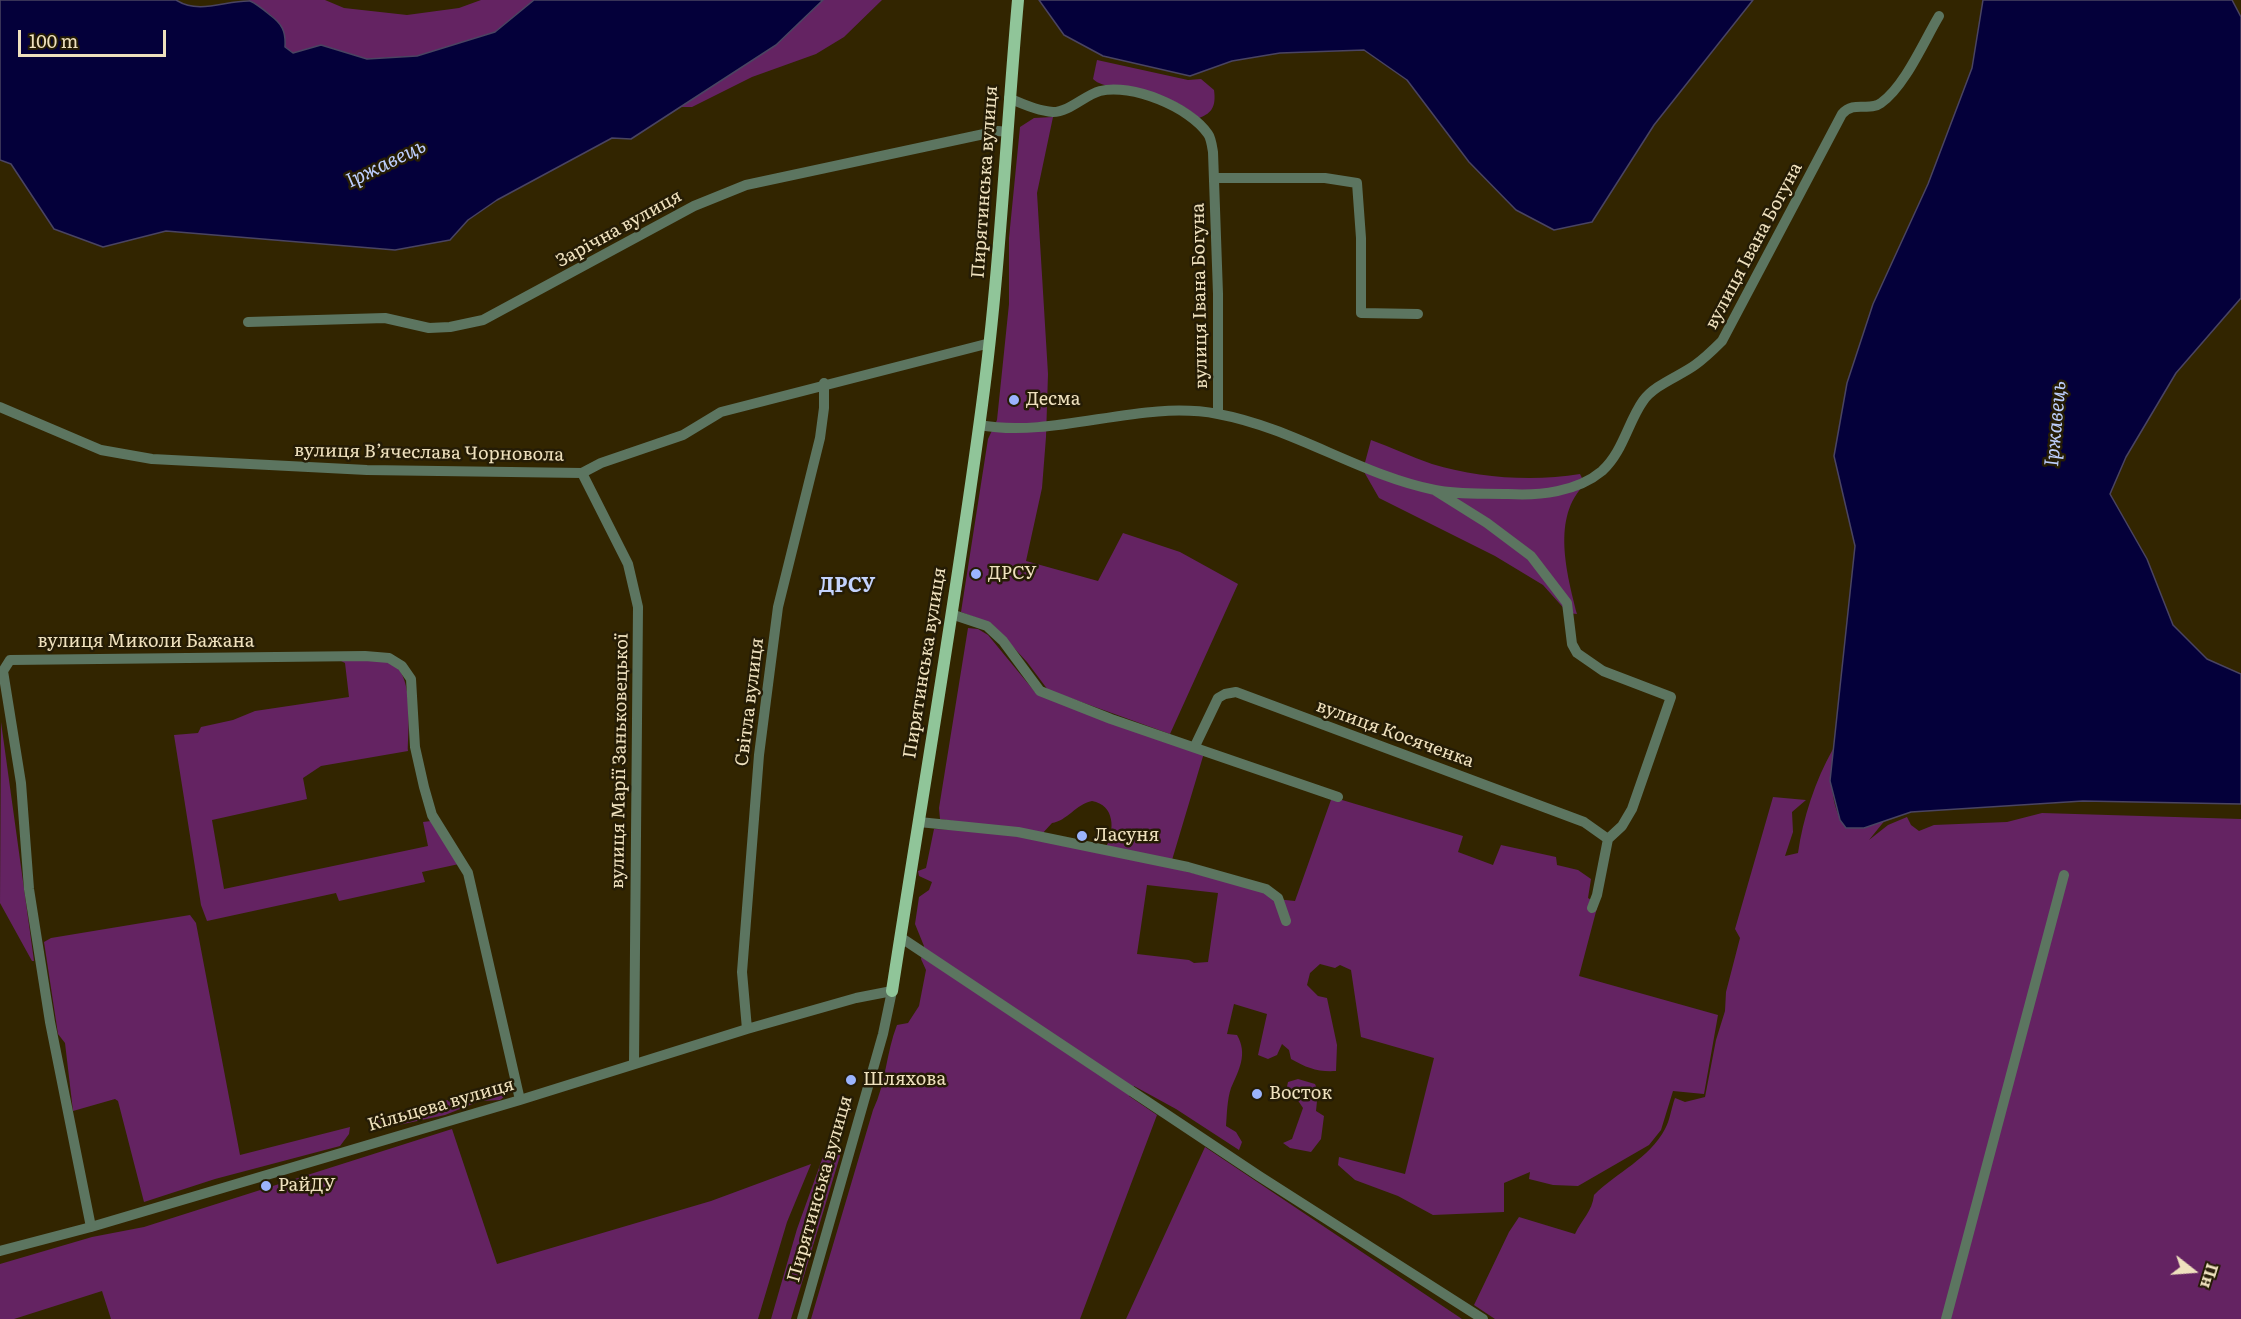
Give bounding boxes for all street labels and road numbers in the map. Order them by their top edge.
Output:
street label: Пирятинська вулиця [967,85,1003,279]
street label: вулиця Івана Богуна [1701,159,1807,333]
street label: Зарічна вулиця [552,186,686,272]
street label: вулиця Івана Богуна [1188,203,1212,389]
street label: вулиця Вʼячеслава Чорновола [294,440,564,466]
street label: Пирятинська вулиця [899,566,951,760]
street label: вулиця Миколи Бажана [37,631,255,653]
street label: вулиця Марії Заньковецької [607,633,633,889]
street label: Світла вулиця [731,637,769,767]
street label: вулиця Косяченка [1313,695,1477,773]
street label: Кільцева вулиця [365,1074,517,1136]
street label: Пирятинська вулиця [783,1093,857,1285]

